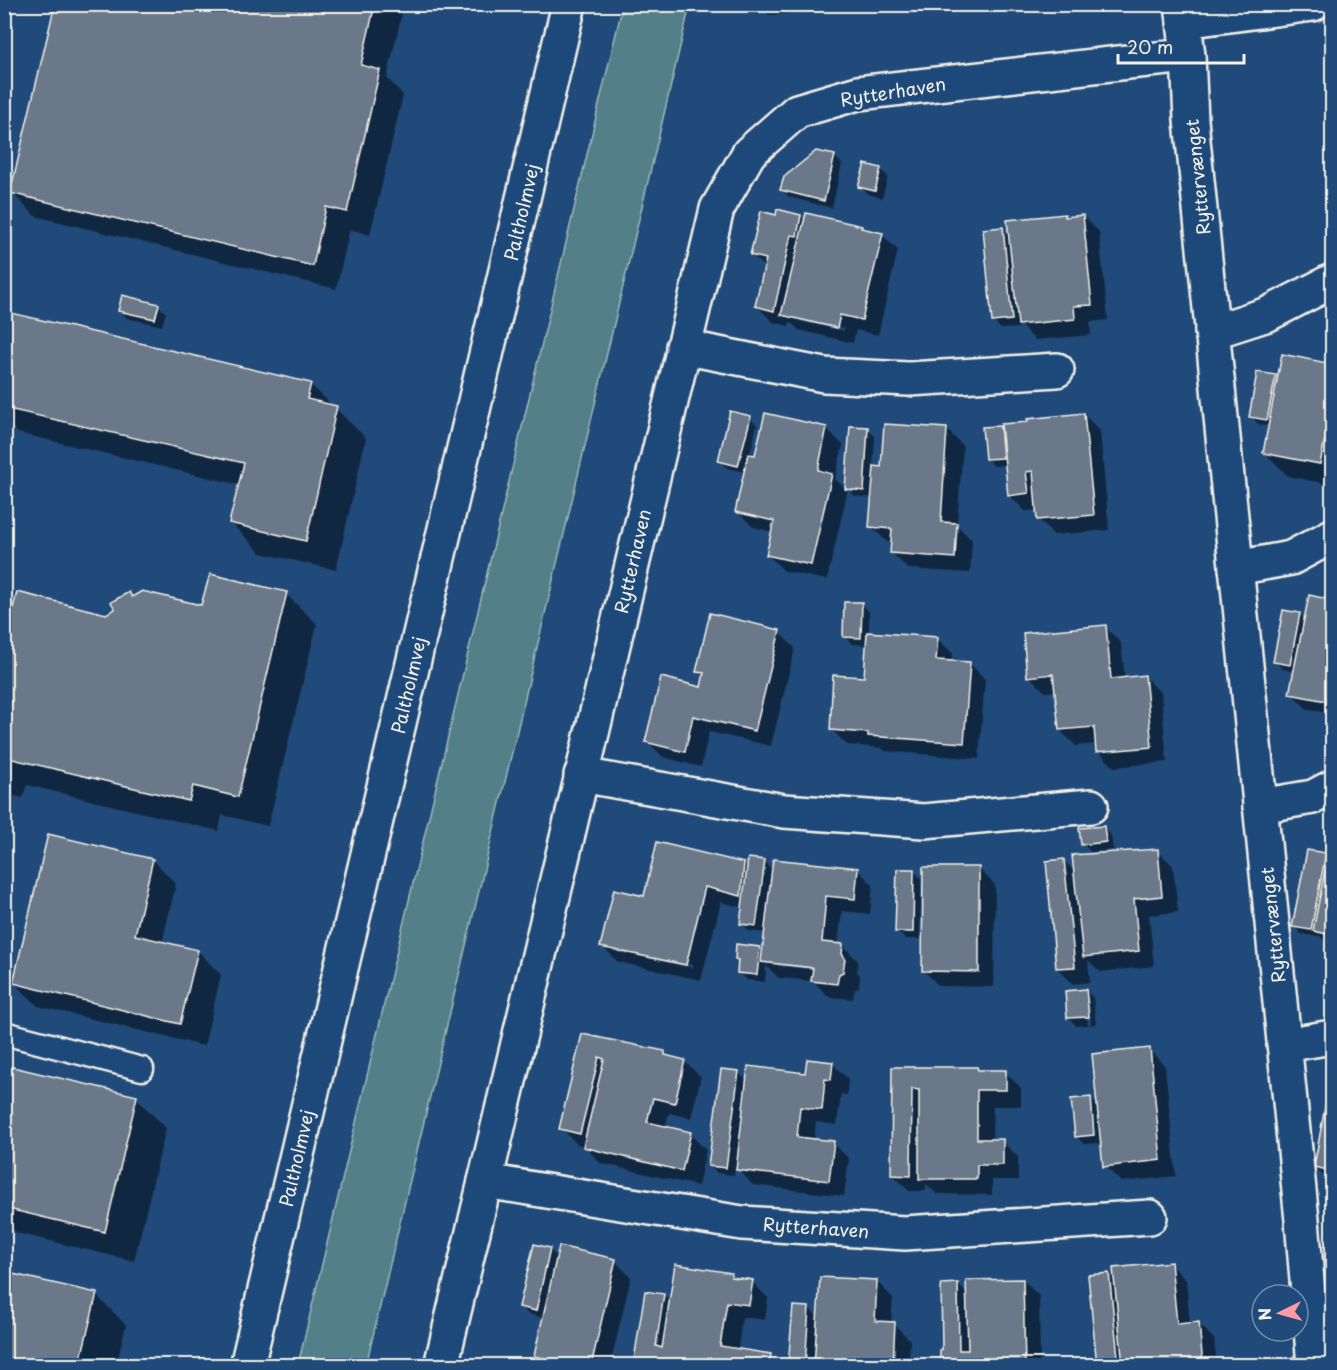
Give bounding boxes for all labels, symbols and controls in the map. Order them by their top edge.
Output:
scale bar [1118,27,1244,65]
text: 20 m [1127,33,1173,60]
street label: Rytterhaven [838,69,948,113]
street label: Ryttervænget [1177,118,1217,236]
street label: Paltholmvej [497,161,545,263]
street label: Rytterhaven [607,506,657,616]
street label: Paltholmvej [384,634,432,736]
street label: Ryttervænget [1252,866,1292,984]
street label: Paltholmvej [272,1107,320,1209]
street label: Rytterhaven [762,1210,870,1244]
north arrow [1250,1283,1310,1343]
text: N [1252,1307,1277,1322]

